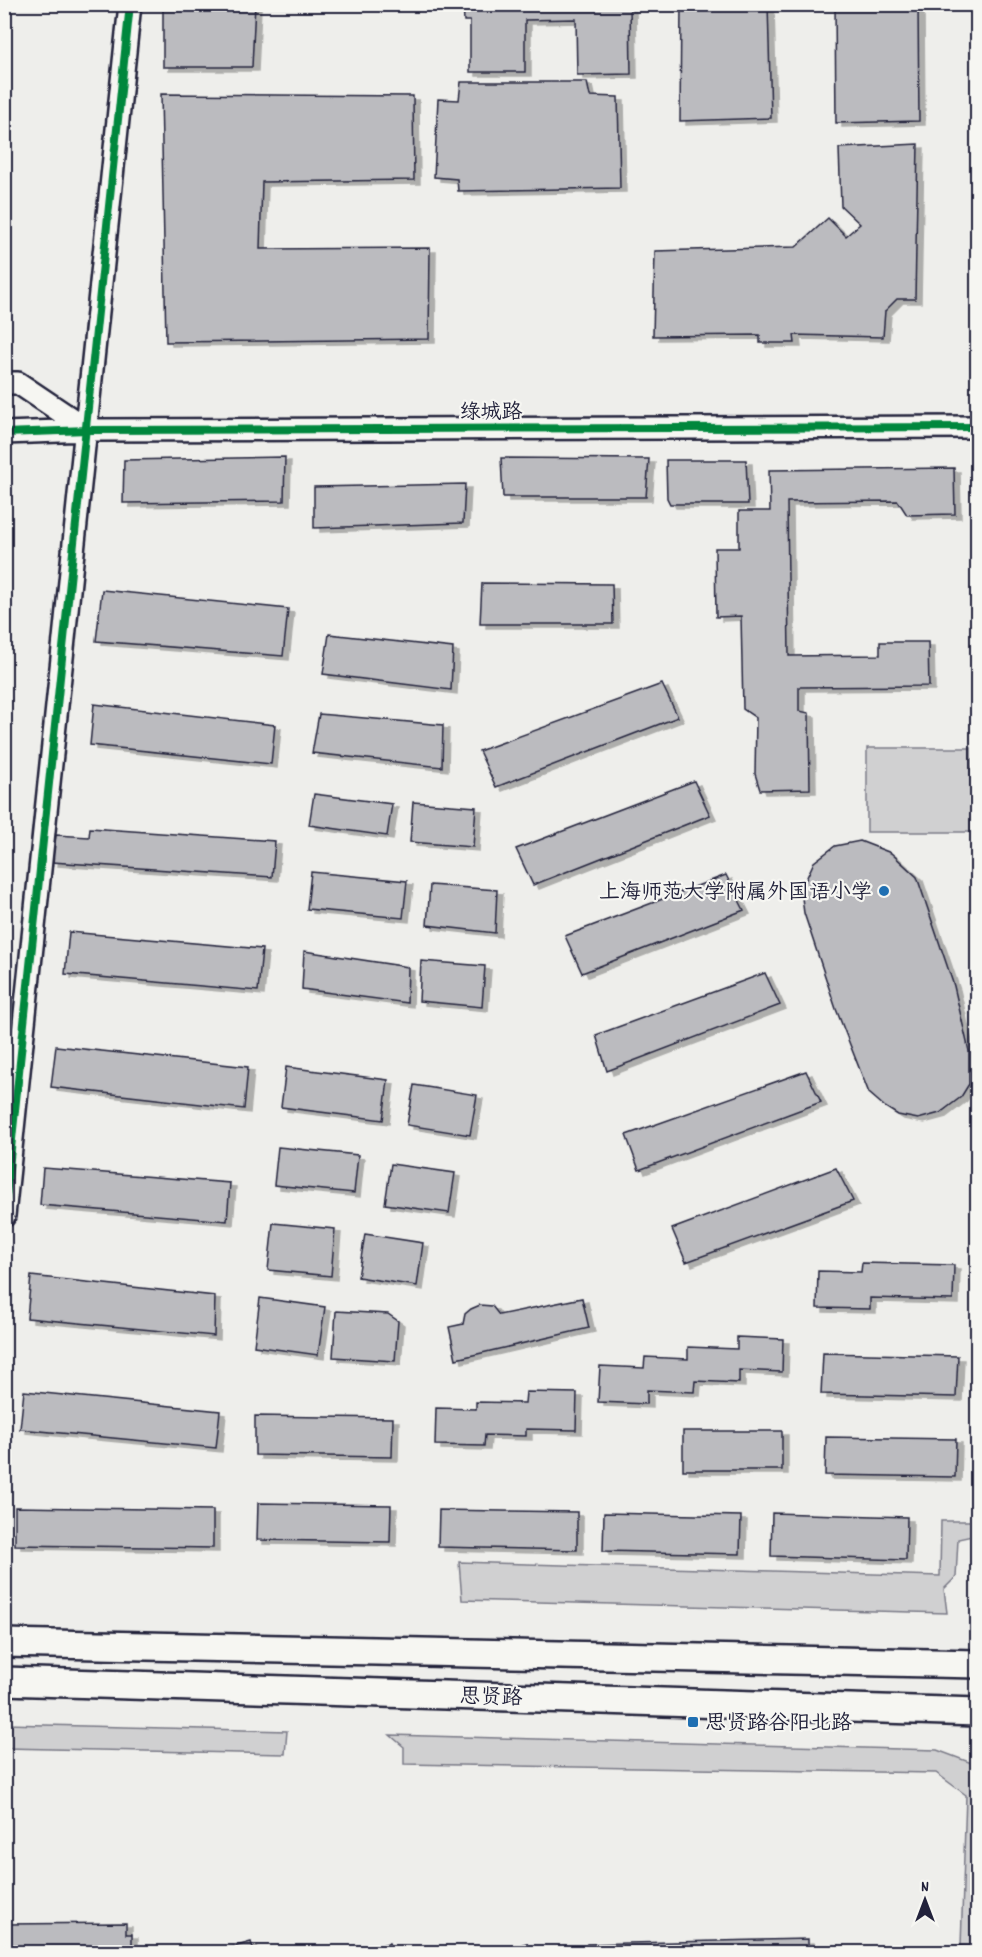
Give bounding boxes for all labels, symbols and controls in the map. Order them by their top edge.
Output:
street label: 绿城路 [460,399,523,429]
place label: 上海师范大学附属外国语小学 [599,879,872,909]
marker: 上海师范大学附属外国语小学 [877,884,891,898]
street label: 思贤路 [459,1683,523,1715]
place label: 思贤路谷阳北路 [705,1710,852,1740]
marker: 思贤路谷阳北路 [686,1715,700,1729]
north arrow [895,1870,955,1930]
text: N [921,1876,929,1899]

